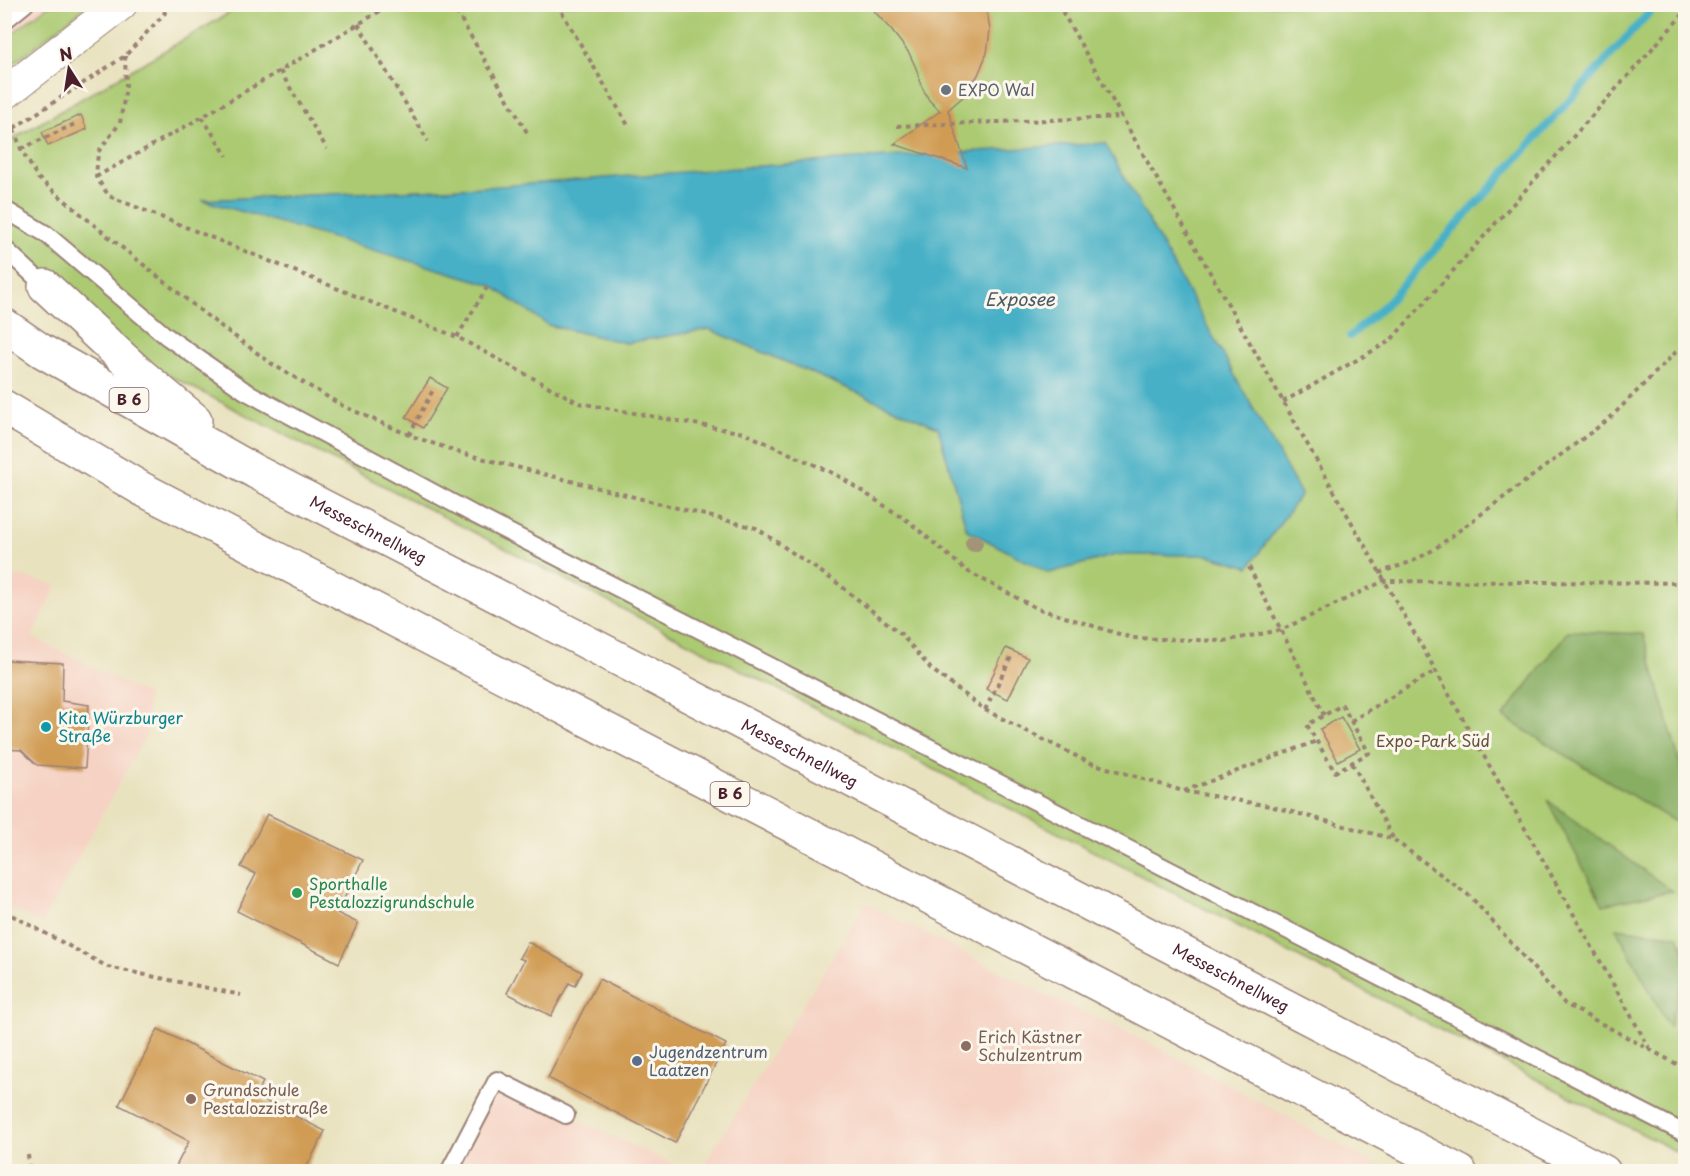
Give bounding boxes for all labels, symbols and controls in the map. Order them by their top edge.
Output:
north arrow [39,39,99,99]
text: N [57,40,74,66]
place label: EXPO Wal [958,77,1035,101]
marker: EXPO Wal [939,83,953,97]
water label: Exposee [985,285,1056,312]
road number: B 6 [110,388,148,412]
street label: Messeschnellweg [306,489,431,569]
place label: Kita Würzburger Straße [58,705,184,747]
street label: Messeschnellweg [738,712,863,793]
marker: Kita Würzburger Straße [39,720,53,734]
park label: Expo-Park Süd [1376,728,1490,752]
road number: B 6 [710,782,750,806]
place label: Sporthalle Pestalozzigrundschule [309,871,475,913]
marker: Sporthalle Pestalozzigrundschule [290,886,304,900]
street label: Messeschnellweg [1169,936,1294,1017]
place label: Erich Kästner Schulzentrum [978,1024,1083,1066]
place label: Jugendzentrum Laatzen [649,1039,768,1081]
marker: Erich Kästner Schulzentrum [959,1039,973,1053]
marker: Jugendzentrum Laatzen [630,1054,644,1068]
place label: Grundschule Pestalozzistraße [203,1077,328,1119]
marker: Grundschule Pestalozzistraße [184,1092,198,1106]

